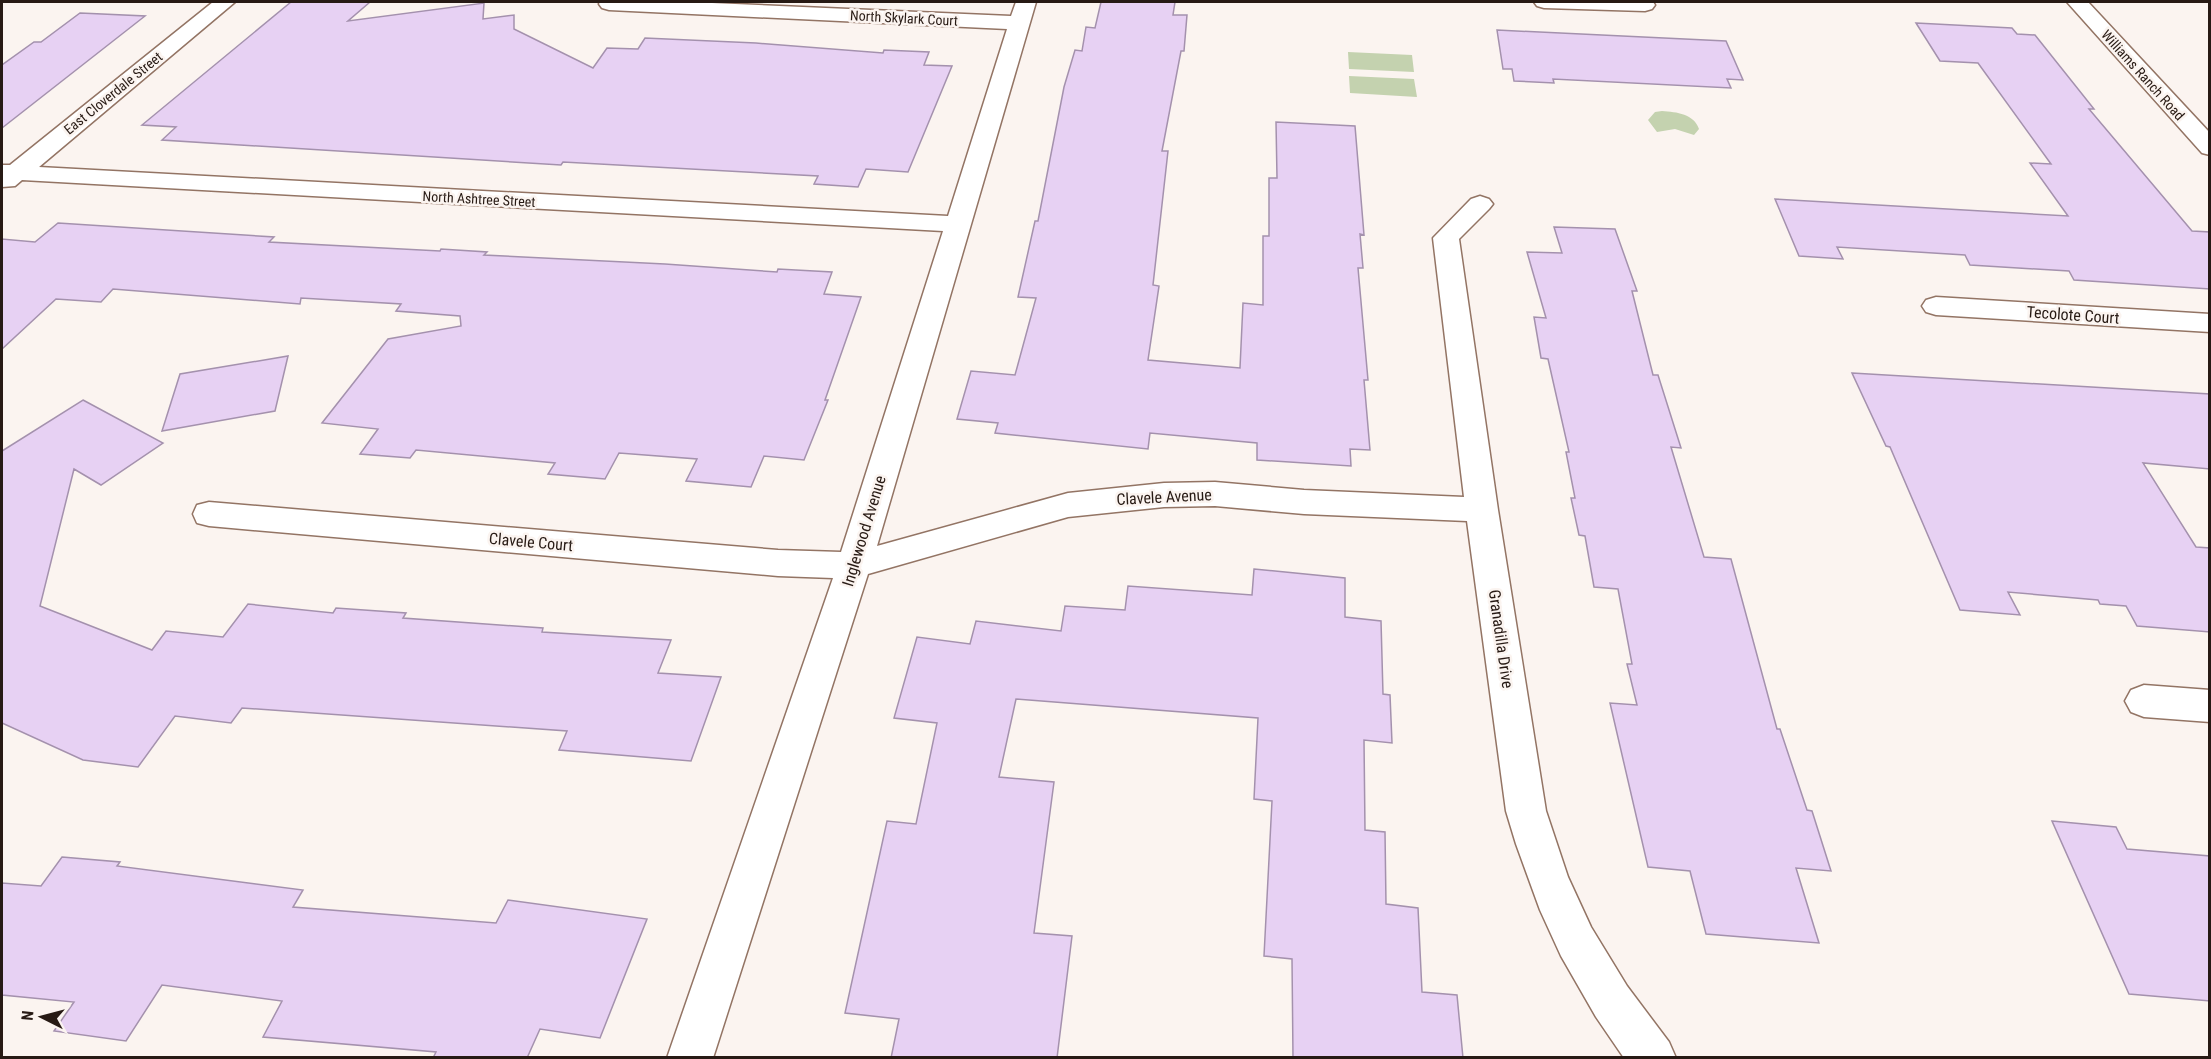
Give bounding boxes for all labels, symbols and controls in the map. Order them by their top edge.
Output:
street label: North Skylark Court [850,7,958,29]
street label: Williams Ranch Road [2098,27,2188,123]
street label: East Cloverdale Street [61,49,165,137]
street label: North Ashtree Street [422,188,536,210]
street label: Tecolote Court [2026,302,2120,328]
street label: Inglewood Avenue [838,473,890,589]
street label: Clavele Avenue [1116,485,1212,509]
street label: Clavele Court [488,529,574,555]
street label: Granadilla Drive [1485,589,1517,689]
north arrow [12,987,72,1047]
text: N [18,1010,38,1021]

